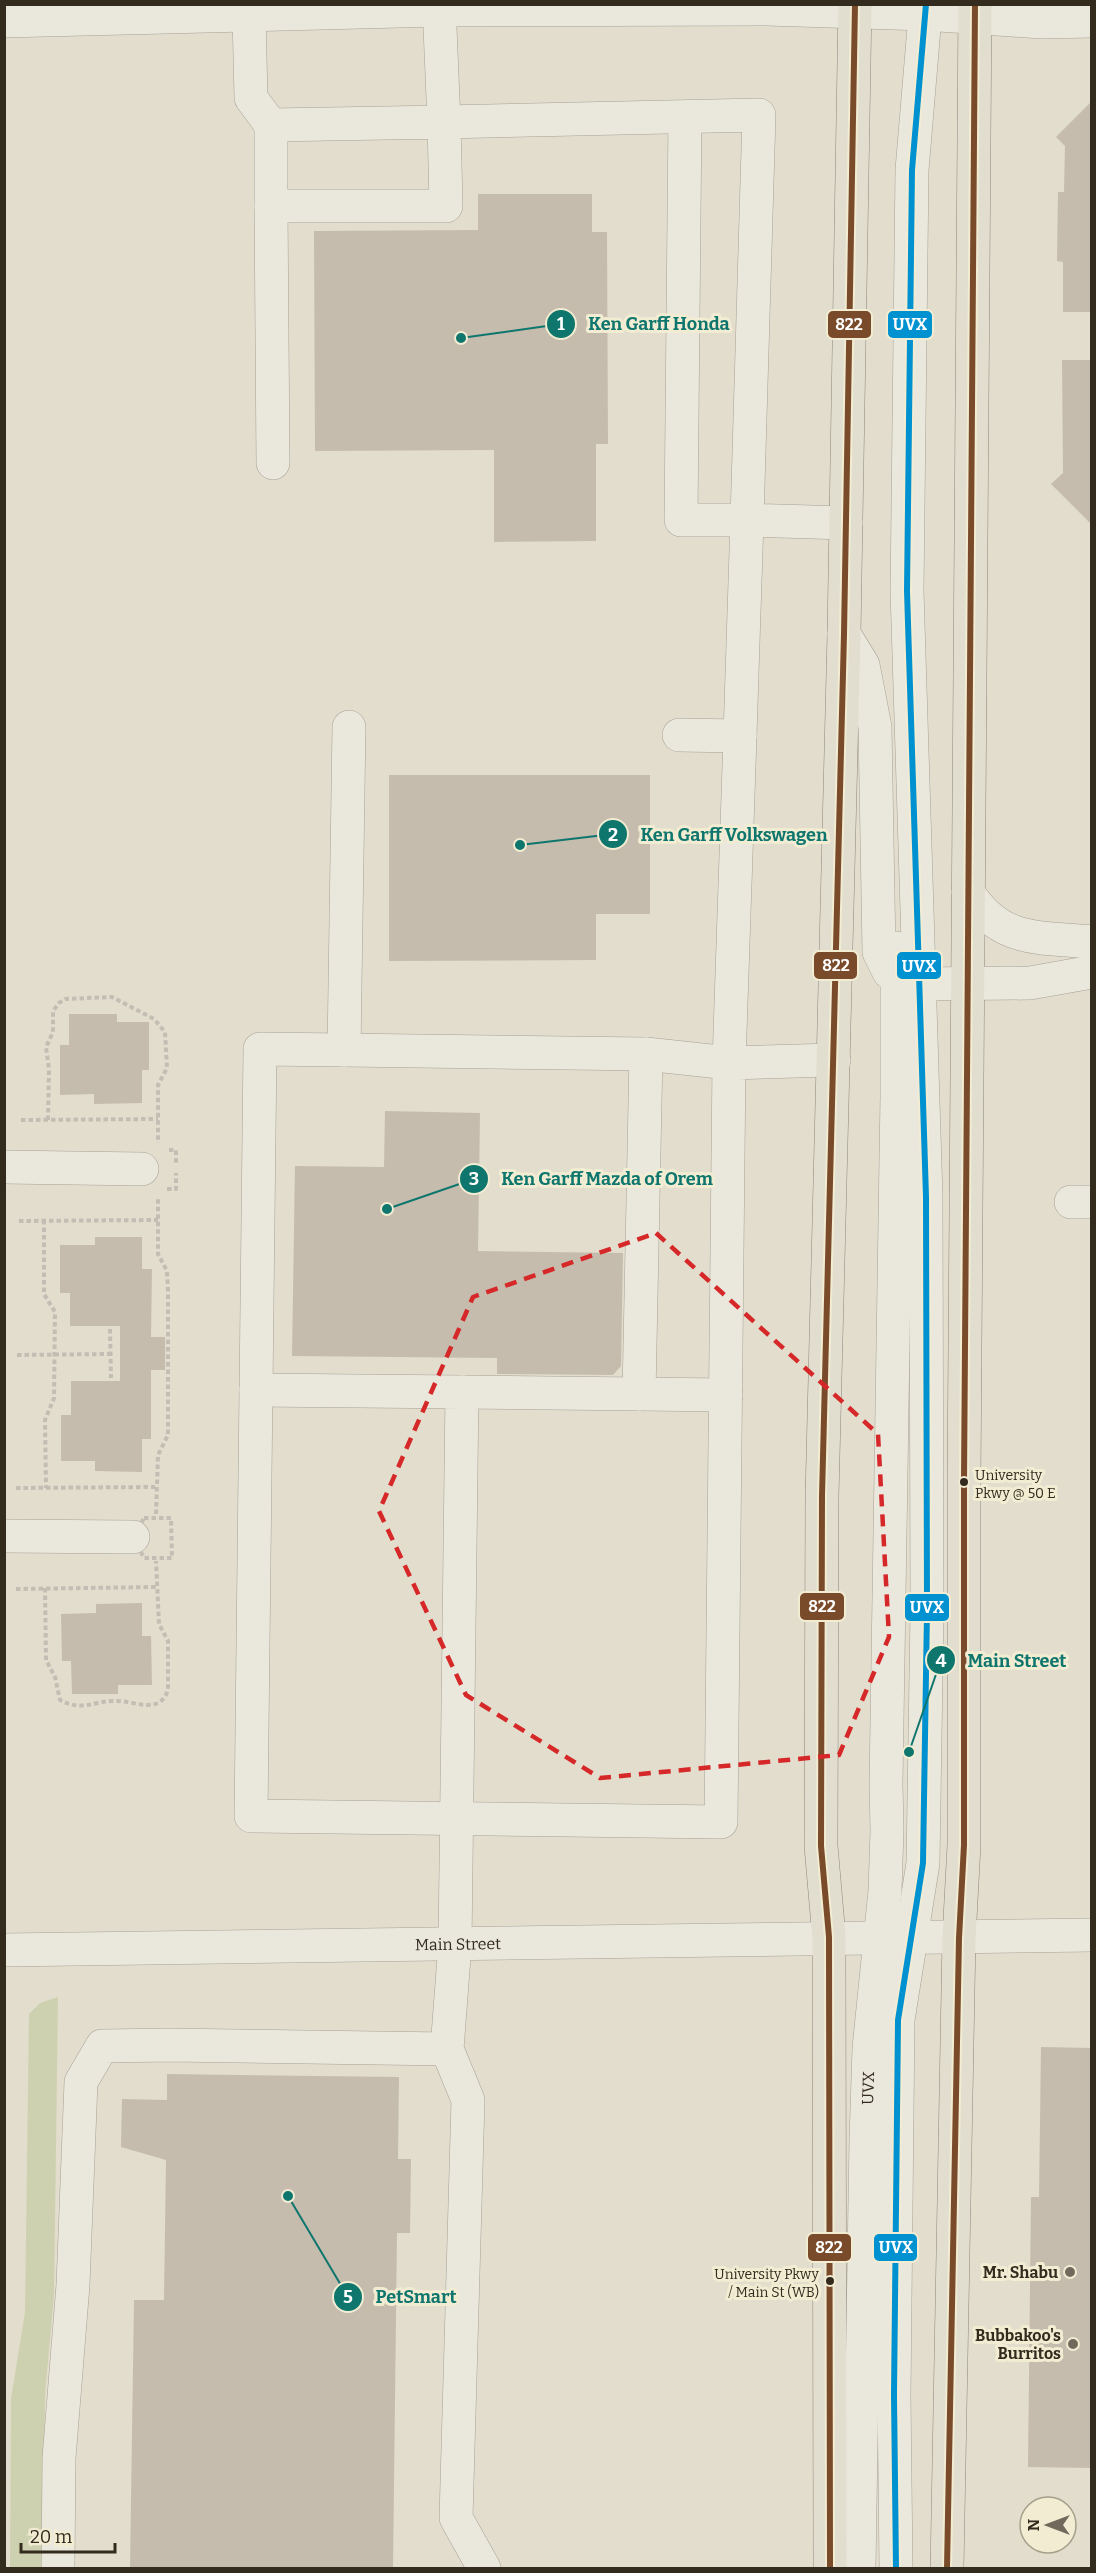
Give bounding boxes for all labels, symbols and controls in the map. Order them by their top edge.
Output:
callout: Ken Garff Honda [546,306,741,342]
line badge: 822 [827,310,872,339]
line badge: UVX [887,310,933,339]
text: 1 [557,313,565,335]
text: Ken Garff Honda [588,313,730,335]
text: 822 [835,315,863,334]
text: UVX [893,315,928,334]
callout: Ken Garff Volkswagen [598,816,839,852]
text: 2 [608,824,618,846]
text: Ken Garff Volkswagen [640,824,828,846]
line badge: 822 [813,951,858,980]
line badge: UVX [896,951,942,980]
text: 822 [822,956,850,975]
text: UVX [902,957,937,976]
callout: Ken Garff Mazda of Orem [459,1161,725,1197]
text: 3 [469,1168,479,1190]
text: Ken Garff Mazda of Orem [501,1168,713,1190]
place label: University Pkwy @ 50 E [975,1467,1056,1502]
marker: University Pkwy @ 50 E [958,1476,970,1488]
line badge: 822 [799,1592,845,1621]
line badge: UVX [904,1593,950,1622]
text: 822 [808,1597,836,1616]
text: UVX [910,1598,945,1617]
callout: Main Street [926,1642,1079,1678]
text: 4 [936,1650,947,1672]
text: Main Street [968,1650,1066,1672]
street label: Main Street [415,1934,501,1954]
street label: UVX [858,2071,878,2105]
line badge: 822 [807,2233,852,2262]
line badge: UVX [873,2233,918,2262]
text: 822 [815,2238,843,2257]
text: UVX [879,2238,914,2257]
place label: Mr. Shabu [983,2263,1058,2282]
marker: Mr. Shabu [1063,2265,1077,2279]
place label: University Pkwy / Main St (WB) [714,2266,820,2301]
marker: University Pkwy / Main St (WB) [824,2275,836,2287]
callout: PetSmart [333,2279,468,2315]
text: 5 [343,2286,353,2308]
text: PetSmart [375,2286,457,2308]
place label: Bubbakoo's Burritos [975,2326,1061,2363]
marker: Bubbakoo's Burritos [1066,2337,1080,2351]
north arrow [1018,2495,1078,2555]
scale bar [21,2516,116,2554]
text: N [1024,2519,1043,2531]
text: 20 m [30,2526,72,2548]

